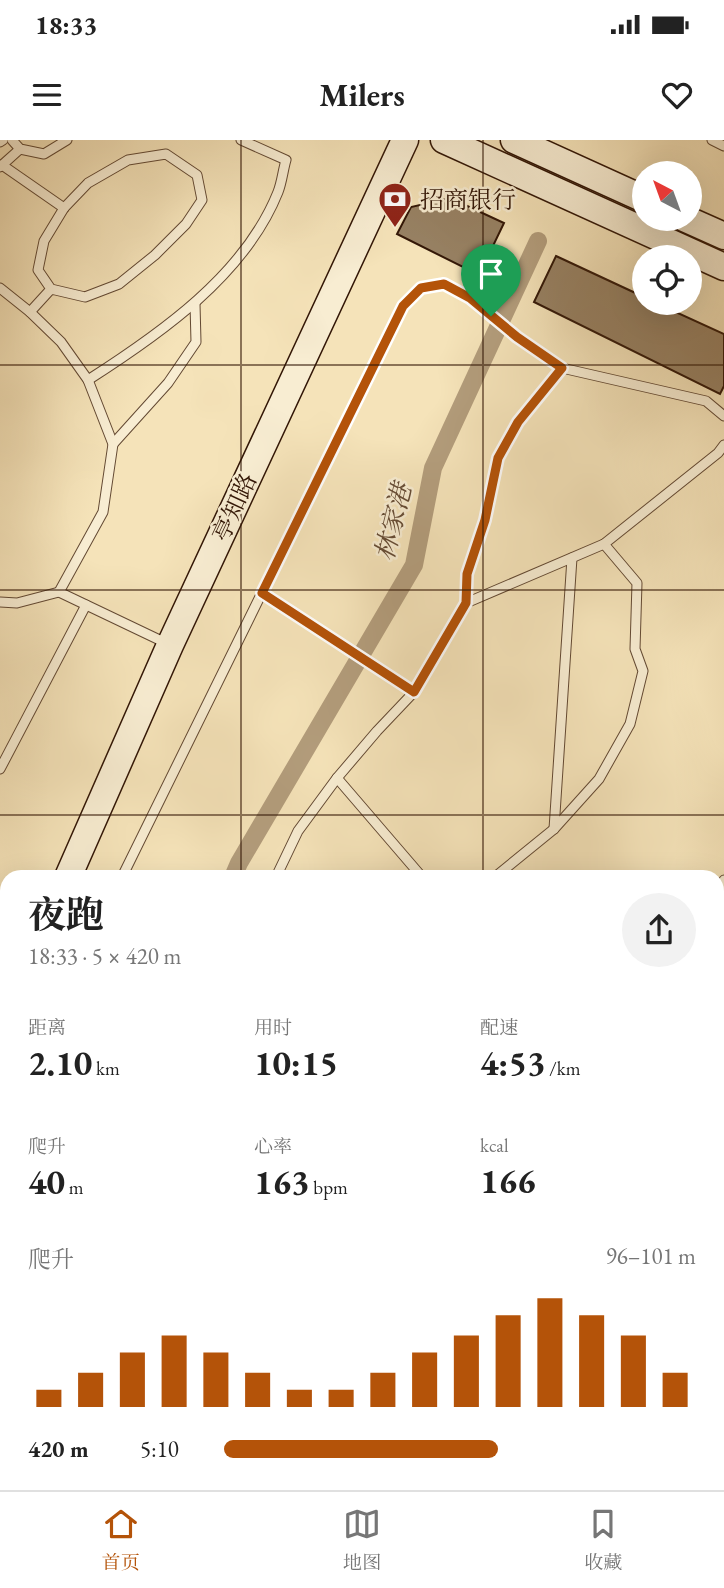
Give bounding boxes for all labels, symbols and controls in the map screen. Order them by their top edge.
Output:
text: 18:33 [35,8,97,42]
text: Milers [319,74,405,116]
icon: menu [28,76,66,114]
icon: heart [658,76,696,114]
north arrow [632,161,702,231]
map controls [632,161,702,315]
bank icon: 招商银行 [376,180,414,229]
place label: 招商银行 [420,184,516,215]
pin [461,244,521,316]
button: locate [632,245,702,315]
icon: arrive [472,255,510,293]
street label: 亭知路 [205,468,263,546]
water label: 林家港 [367,477,420,564]
text: 夜跑 [28,890,104,939]
button: share [622,893,696,967]
text: 18:33 · 5 × 420 m [28,941,181,971]
text: 距离 [28,1015,66,1040]
text: 用时 [254,1015,292,1040]
text: 配速 [480,1015,518,1040]
text: 2.10 [28,1040,92,1085]
text: 10:15 [254,1040,338,1085]
text: 4:53 [480,1040,545,1085]
text: km [92,1056,120,1081]
text: /km [545,1056,581,1081]
text: kcal [480,1133,509,1158]
text: 爬升 [28,1134,66,1159]
text: 心率 [254,1134,292,1159]
text: 166 [480,1158,536,1203]
text: 40 [28,1159,65,1204]
text: 163 [254,1159,310,1204]
text: m [65,1175,84,1200]
text: bpm [310,1175,348,1200]
text: 96–101 m [606,1241,696,1271]
text: 爬升 [28,1244,74,1274]
text: 420 m [28,1434,89,1464]
text: 5:10 [140,1434,179,1464]
tab: 首页 [102,1505,140,1575]
tab: 地图 [343,1505,381,1575]
tab: 收藏 [584,1505,622,1575]

